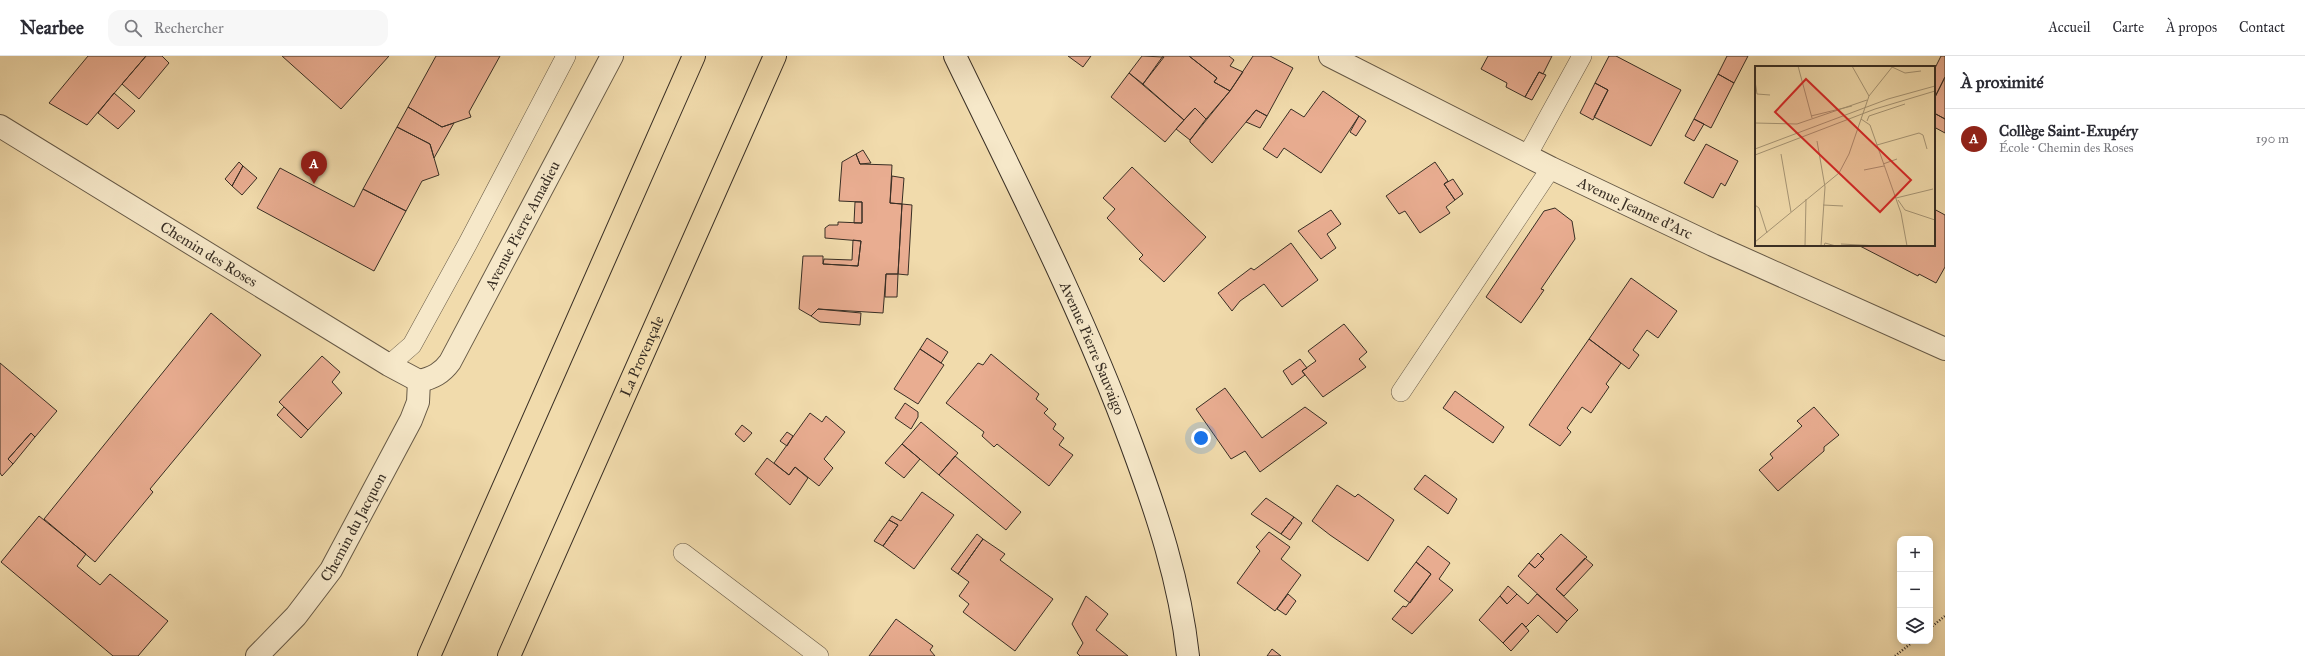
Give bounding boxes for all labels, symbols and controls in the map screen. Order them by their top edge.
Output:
search box [108,10,388,46]
text: Nearbee [20,16,84,39]
icon: search [122,17,144,39]
text: Rechercher [154,19,224,37]
text: Accueil [2048,19,2091,36]
text: Carte [2113,19,2144,36]
text: À propos [2166,19,2217,36]
text: Contact [2239,19,2285,36]
inset map [1755,66,1935,246]
text: À proximité [1961,72,2044,93]
text: Collège Saint-Exupéry [1999,122,2138,140]
text: A [1970,131,1978,147]
text: 190 m [2256,131,2289,147]
text: École · Chemin des Roses [1999,140,2134,156]
pin: A [301,151,327,184]
street label: Avenue Pierre Amadieu [481,158,564,293]
street label: Avenue Jeanne d'Arc [1574,173,1696,243]
street label: Chemin des Roses [157,218,261,291]
street label: Avenue Pierre Sauvaigo [1055,278,1129,418]
street label: La Provençale [616,313,668,399]
your location [1191,428,1211,448]
street label: Chemin du Jacquon [316,470,390,585]
map controls [1897,536,1933,644]
button: + [1897,536,1933,572]
button: − [1897,572,1933,608]
button: layers [1897,608,1933,644]

